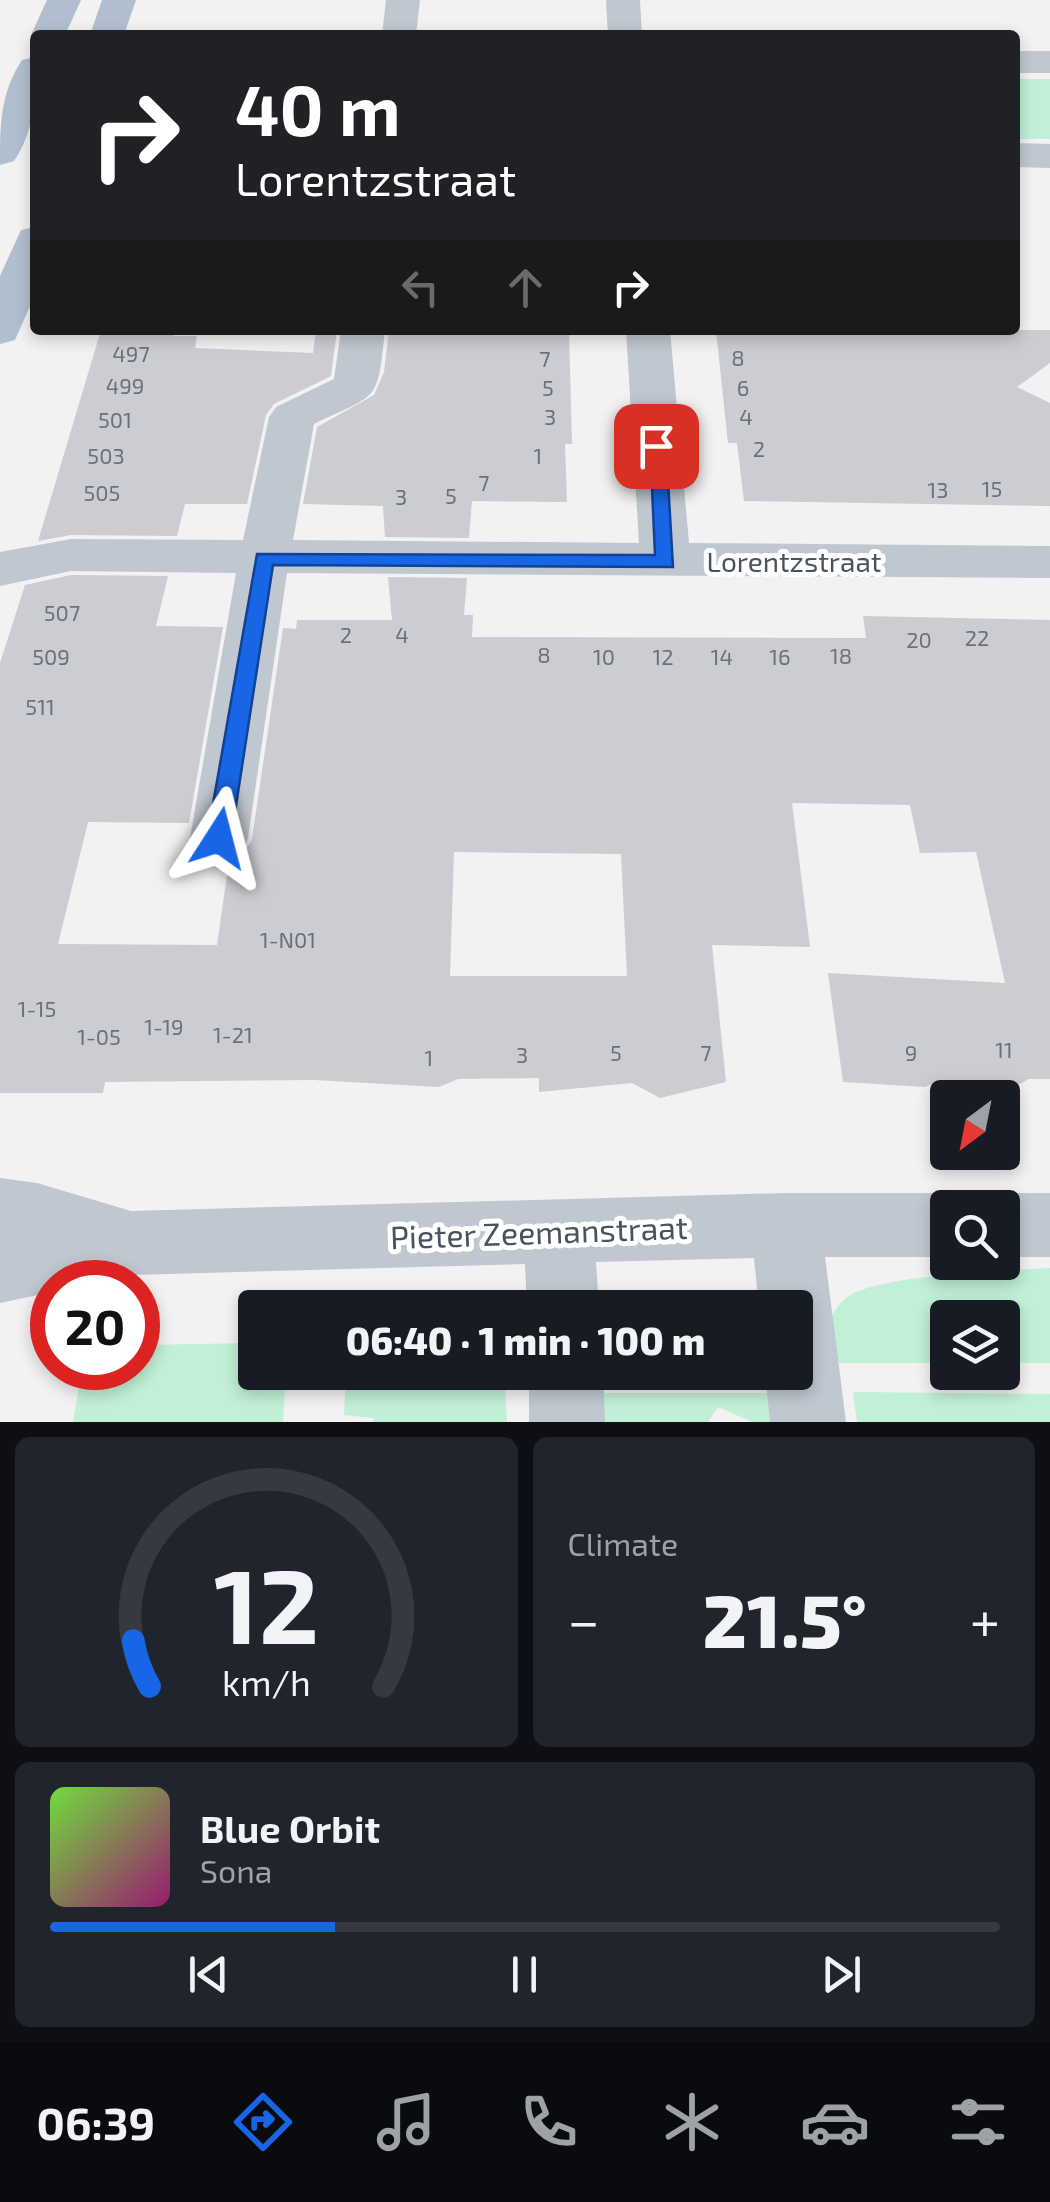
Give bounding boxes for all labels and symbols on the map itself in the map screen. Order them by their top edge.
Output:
house number: 497 [112,340,150,366]
house number: 8 [731,344,745,370]
house number: 7 [539,345,551,371]
house number: 499 [106,372,144,398]
house number: 5 [542,374,554,400]
house number: 6 [737,374,749,400]
house number: 3 [544,403,556,429]
house number: 4 [739,403,753,429]
pin [614,404,699,489]
house number: 501 [98,406,132,432]
house number: 2 [753,435,765,461]
house number: 503 [87,442,125,468]
house number: 1 [534,442,542,468]
house number: 7 [478,469,490,495]
house number: 15 [982,475,1002,501]
house number: 13 [928,476,949,502]
house number: 505 [84,479,120,505]
house number: 5 [445,482,457,508]
house number: 3 [395,483,407,509]
street label: Lorentzstraat [707,544,881,578]
house number: 507 [44,599,80,625]
house number: 2 [340,621,352,647]
house number: 4 [395,621,409,647]
house number: 22 [965,624,989,650]
house number: 20 [906,626,932,652]
house number: 8 [537,641,551,667]
house number: 18 [830,642,852,668]
house number: 509 [32,643,70,669]
house number: 10 [593,643,615,669]
house number: 12 [652,643,674,669]
house number: 14 [711,643,733,669]
house number: 16 [769,643,791,669]
house number: 511 [25,693,55,719]
position arrow [167,786,271,890]
house number: 1-N01 [260,926,316,952]
house number: 1-15 [18,995,56,1021]
house number: 1-19 [144,1013,184,1039]
house number: 1-21 [213,1021,253,1047]
house number: 1-05 [77,1023,121,1049]
house number: 11 [995,1036,1013,1062]
house number: 5 [610,1039,622,1065]
house number: 7 [700,1039,712,1065]
house number: 9 [905,1039,917,1065]
house number: 3 [516,1041,528,1067]
house number: 1 [425,1044,433,1070]
north arrow [930,1080,1020,1170]
street label: Pieter Zeemanstraat [389,1207,688,1255]
speed limit sign: 20 [30,1260,160,1390]

